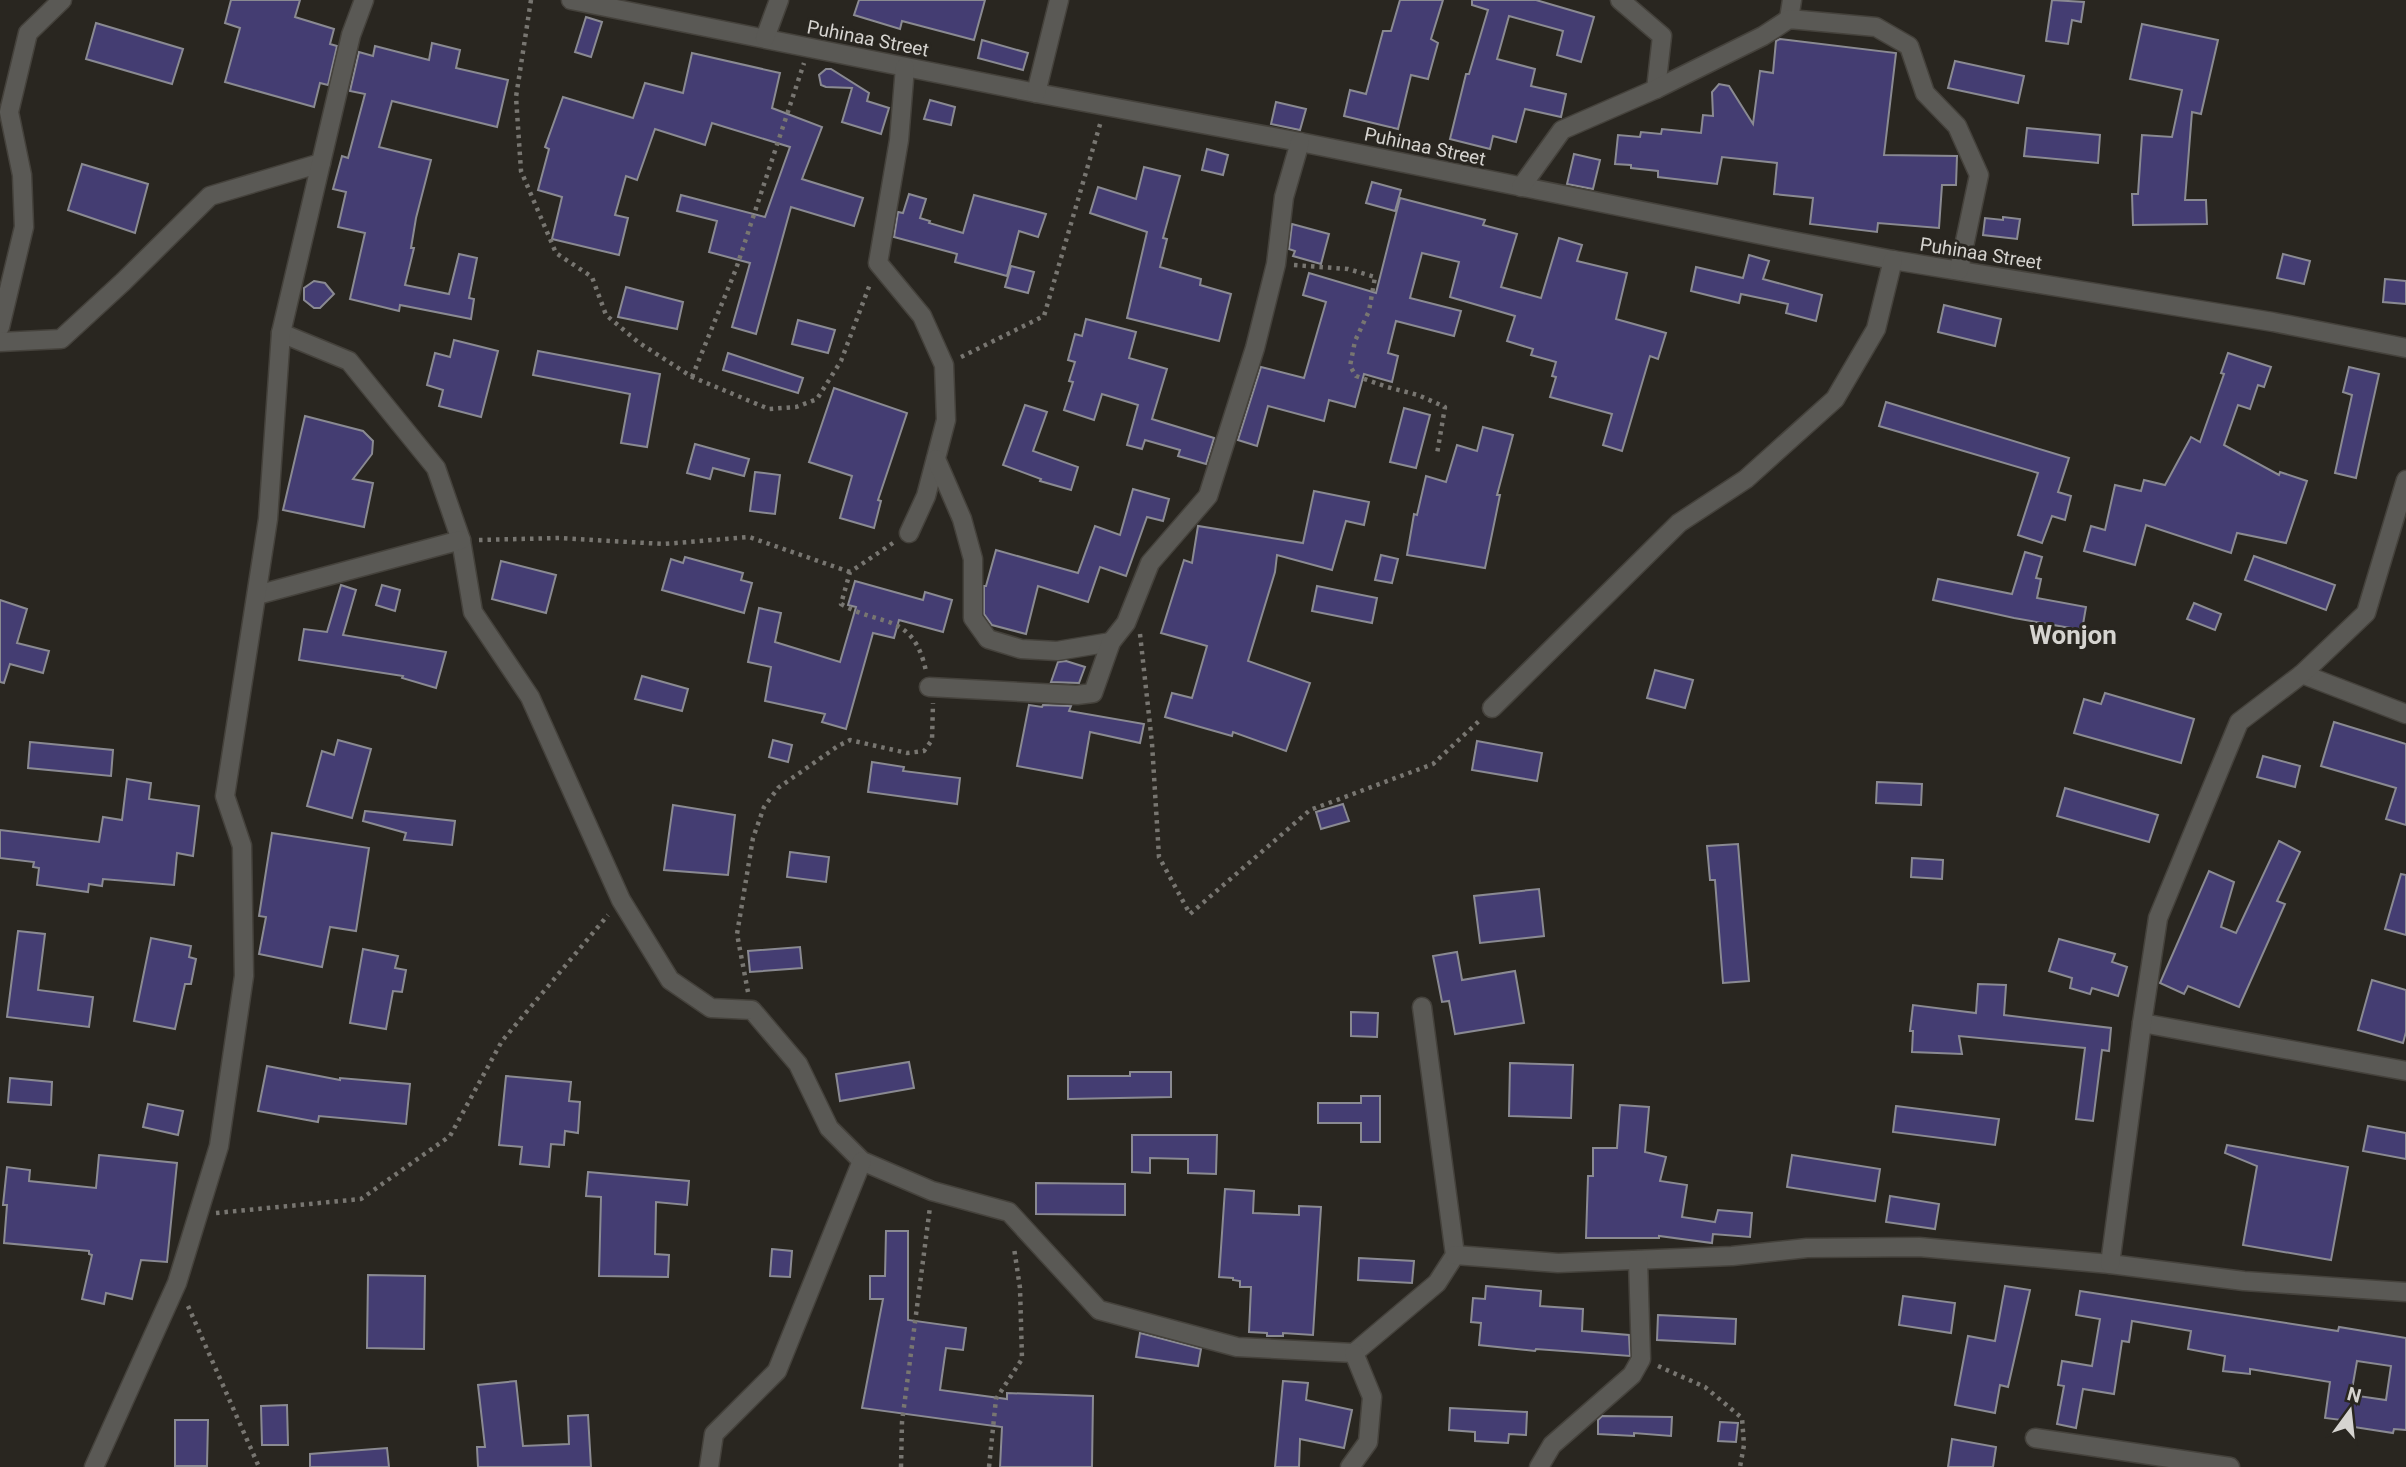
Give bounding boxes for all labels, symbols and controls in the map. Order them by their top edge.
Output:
street label: Puhinaa Street [805,15,931,62]
street label: Puhinaa Street [1362,122,1488,171]
street label: Puhinaa Street [1918,232,2044,275]
district label: Wonjon [2029,620,2117,650]
north arrow [2315,1376,2385,1446]
text: N [2345,1382,2364,1408]

